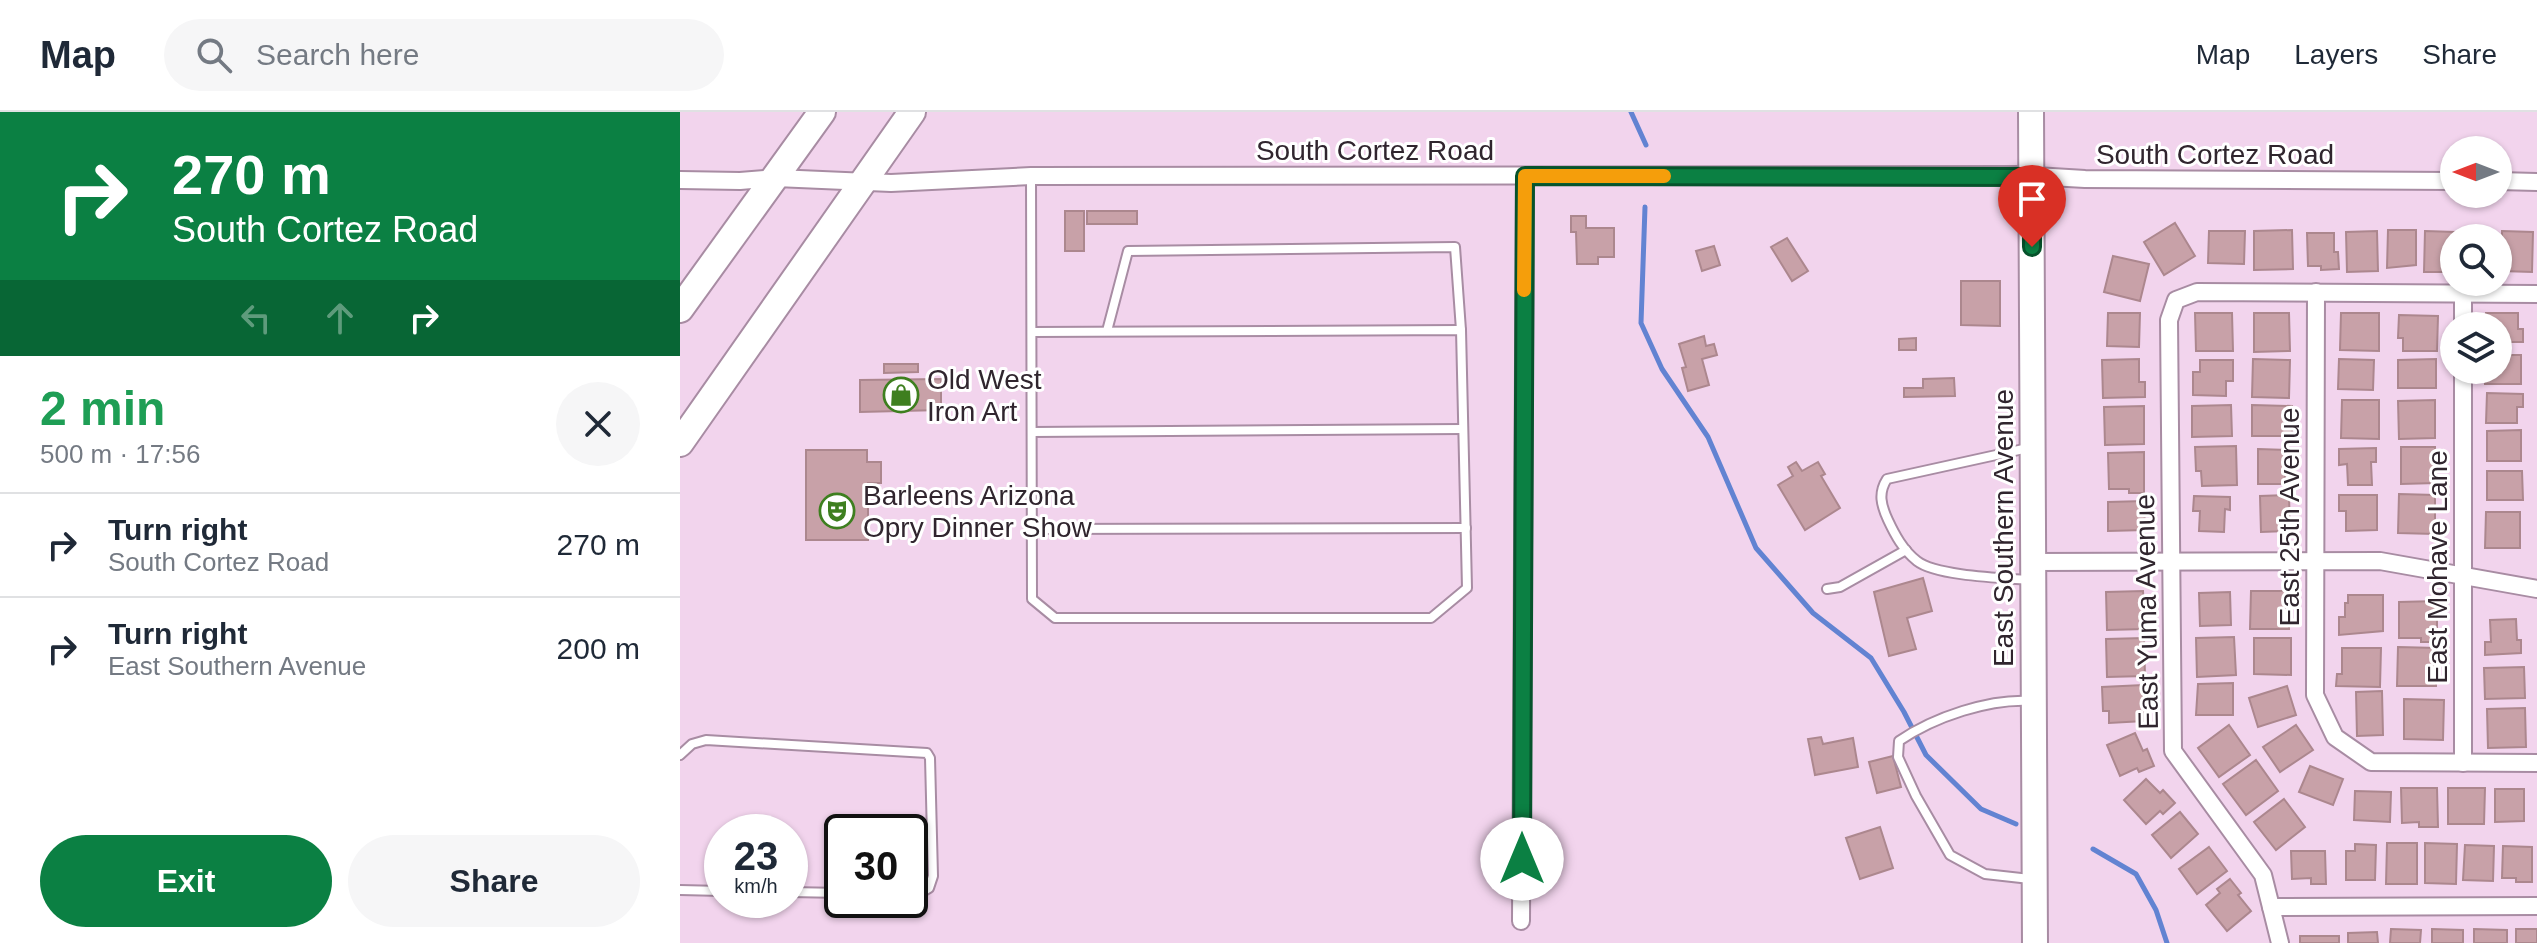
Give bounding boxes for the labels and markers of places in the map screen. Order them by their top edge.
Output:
pin [1998,165,2066,247]
place label: Old West Iron Art [927,364,1042,427]
shop icon: Old West Iron Art [882,376,920,414]
place label: Barleens Arizona Opry Dinner Show [863,480,1093,543]
theatre icon: Barleens Arizona Opry Dinner Show [818,492,856,530]

